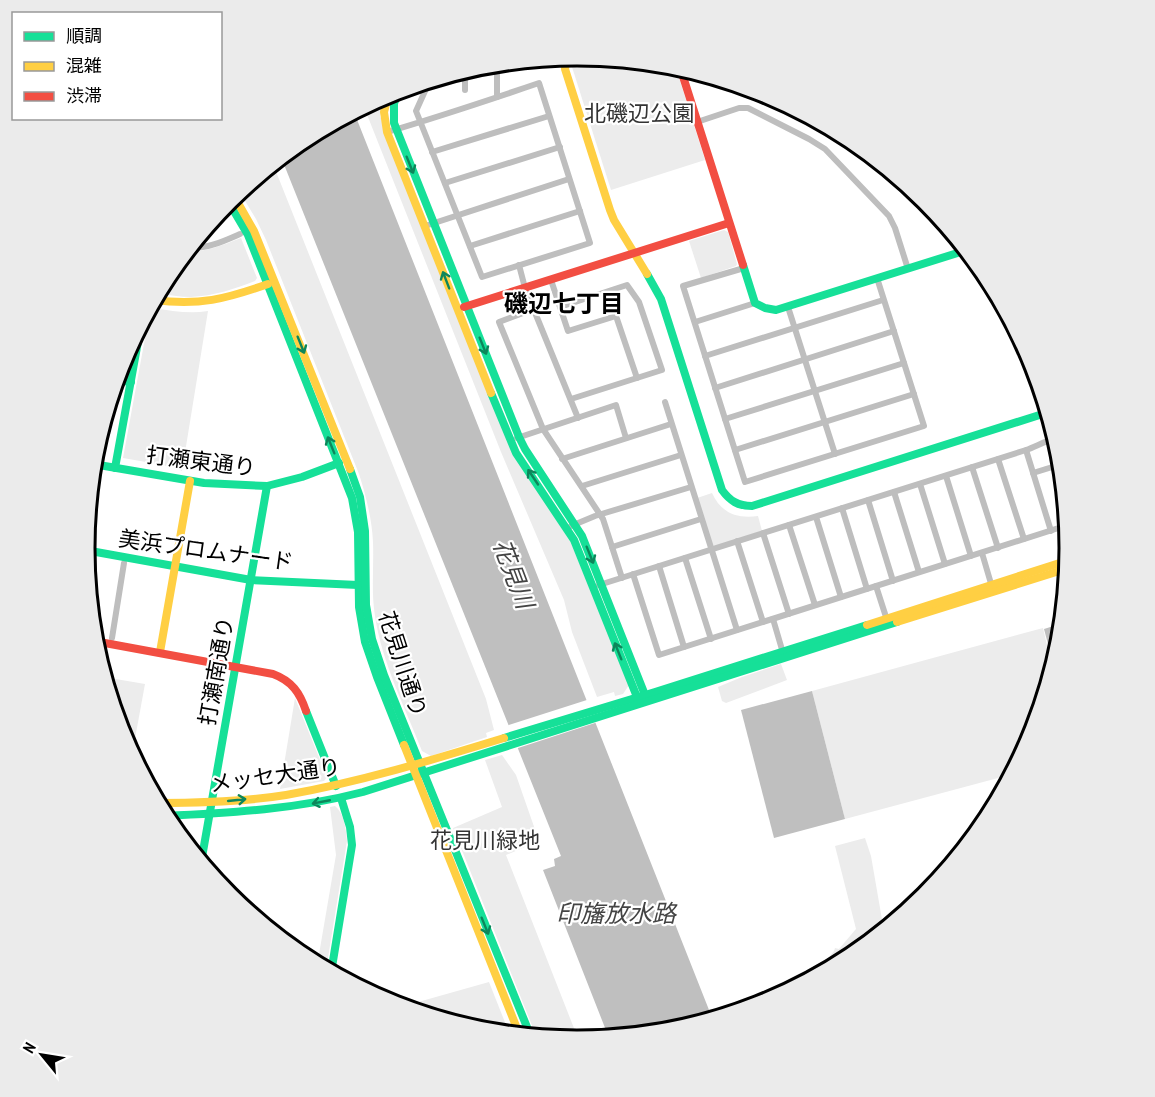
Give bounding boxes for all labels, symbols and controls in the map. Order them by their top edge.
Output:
legend [12,12,222,120]
text: 順調 [66,24,102,47]
text: 混雑 [66,54,102,77]
text: 渋滞 [66,84,102,107]
park label: 北磯辺公園 [584,99,694,127]
one-way arrow [405,155,416,173]
one-way arrow [440,271,451,289]
district label: 磯辺七丁目 [504,288,624,319]
one-way arrow [296,335,307,353]
one-way arrow [478,336,489,355]
one-way arrow [325,436,336,454]
street label: 打瀬東通り [145,440,257,482]
one-way arrow [527,469,539,486]
street label: 美浜プロムナード [117,524,295,576]
water label: 花見川 [486,535,542,616]
one-way arrow [586,546,597,564]
street label: 花見川通り [373,607,433,721]
street label: 打瀬南通り [193,614,239,728]
one-way arrow [612,642,623,661]
street label: メッセ大通り [208,752,342,798]
one-way arrow [226,795,246,806]
one-way arrow [312,796,331,808]
park label: 花見川緑地 [430,826,540,854]
water label: 印旛放水路 [556,898,678,929]
one-way arrow [480,916,491,935]
north arrow [12,1025,72,1085]
text: N [18,1039,40,1056]

